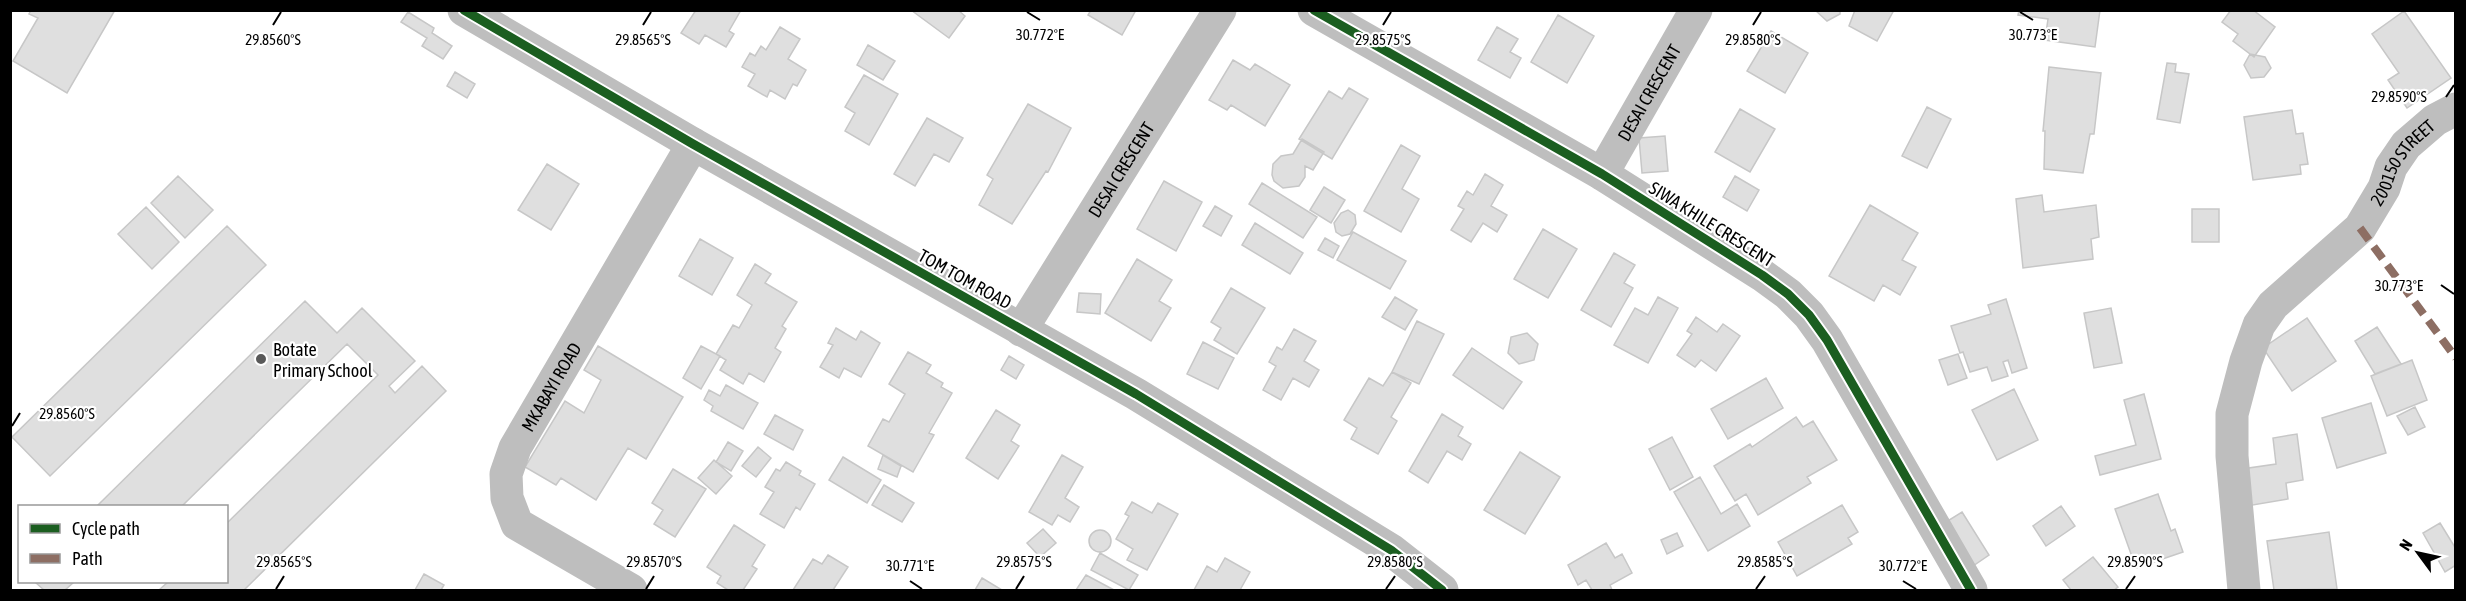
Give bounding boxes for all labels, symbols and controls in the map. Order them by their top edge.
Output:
text: 30.772°E [1016,26,1065,43]
text: 30.773°E [2009,26,2058,43]
text: 29.8560°S [245,31,301,48]
text: 29.8565°S [615,31,671,48]
text: 29.8575°S [1355,31,1411,48]
text: 29.8580°S [1725,31,1781,48]
street label: DESAI CRESCENT [1613,40,1685,144]
text: 29.8590°S [2371,88,2427,105]
street label: 200150 STREET [2366,115,2439,209]
street label: DESAI CRESCENT [1083,118,1158,221]
street label: SIWA KHILE CRESCENT [1645,177,1779,271]
street label: TOM TOM ROAD [915,245,1015,313]
text: 30.773°E [2375,277,2424,294]
place label: Botate Primary School [273,339,373,381]
street label: MKABAYI ROAD [517,339,585,435]
marker: Botate Primary School [254,352,268,366]
text: 29.8560°S [39,405,95,422]
legend [18,505,228,583]
text: Cycle path [72,518,140,539]
north arrow [2388,523,2448,583]
text: N [2395,536,2416,554]
text: Path [72,548,103,569]
text: 29.8565°S [256,553,312,570]
text: 29.8570°S [626,553,682,570]
text: 29.8575°S [996,553,1052,570]
text: 29.8580°S [1367,553,1423,570]
text: 29.8585°S [1737,553,1793,570]
text: 29.8590°S [2107,553,2163,570]
text: 30.771°E [886,557,935,574]
text: 30.772°E [1879,557,1928,574]

